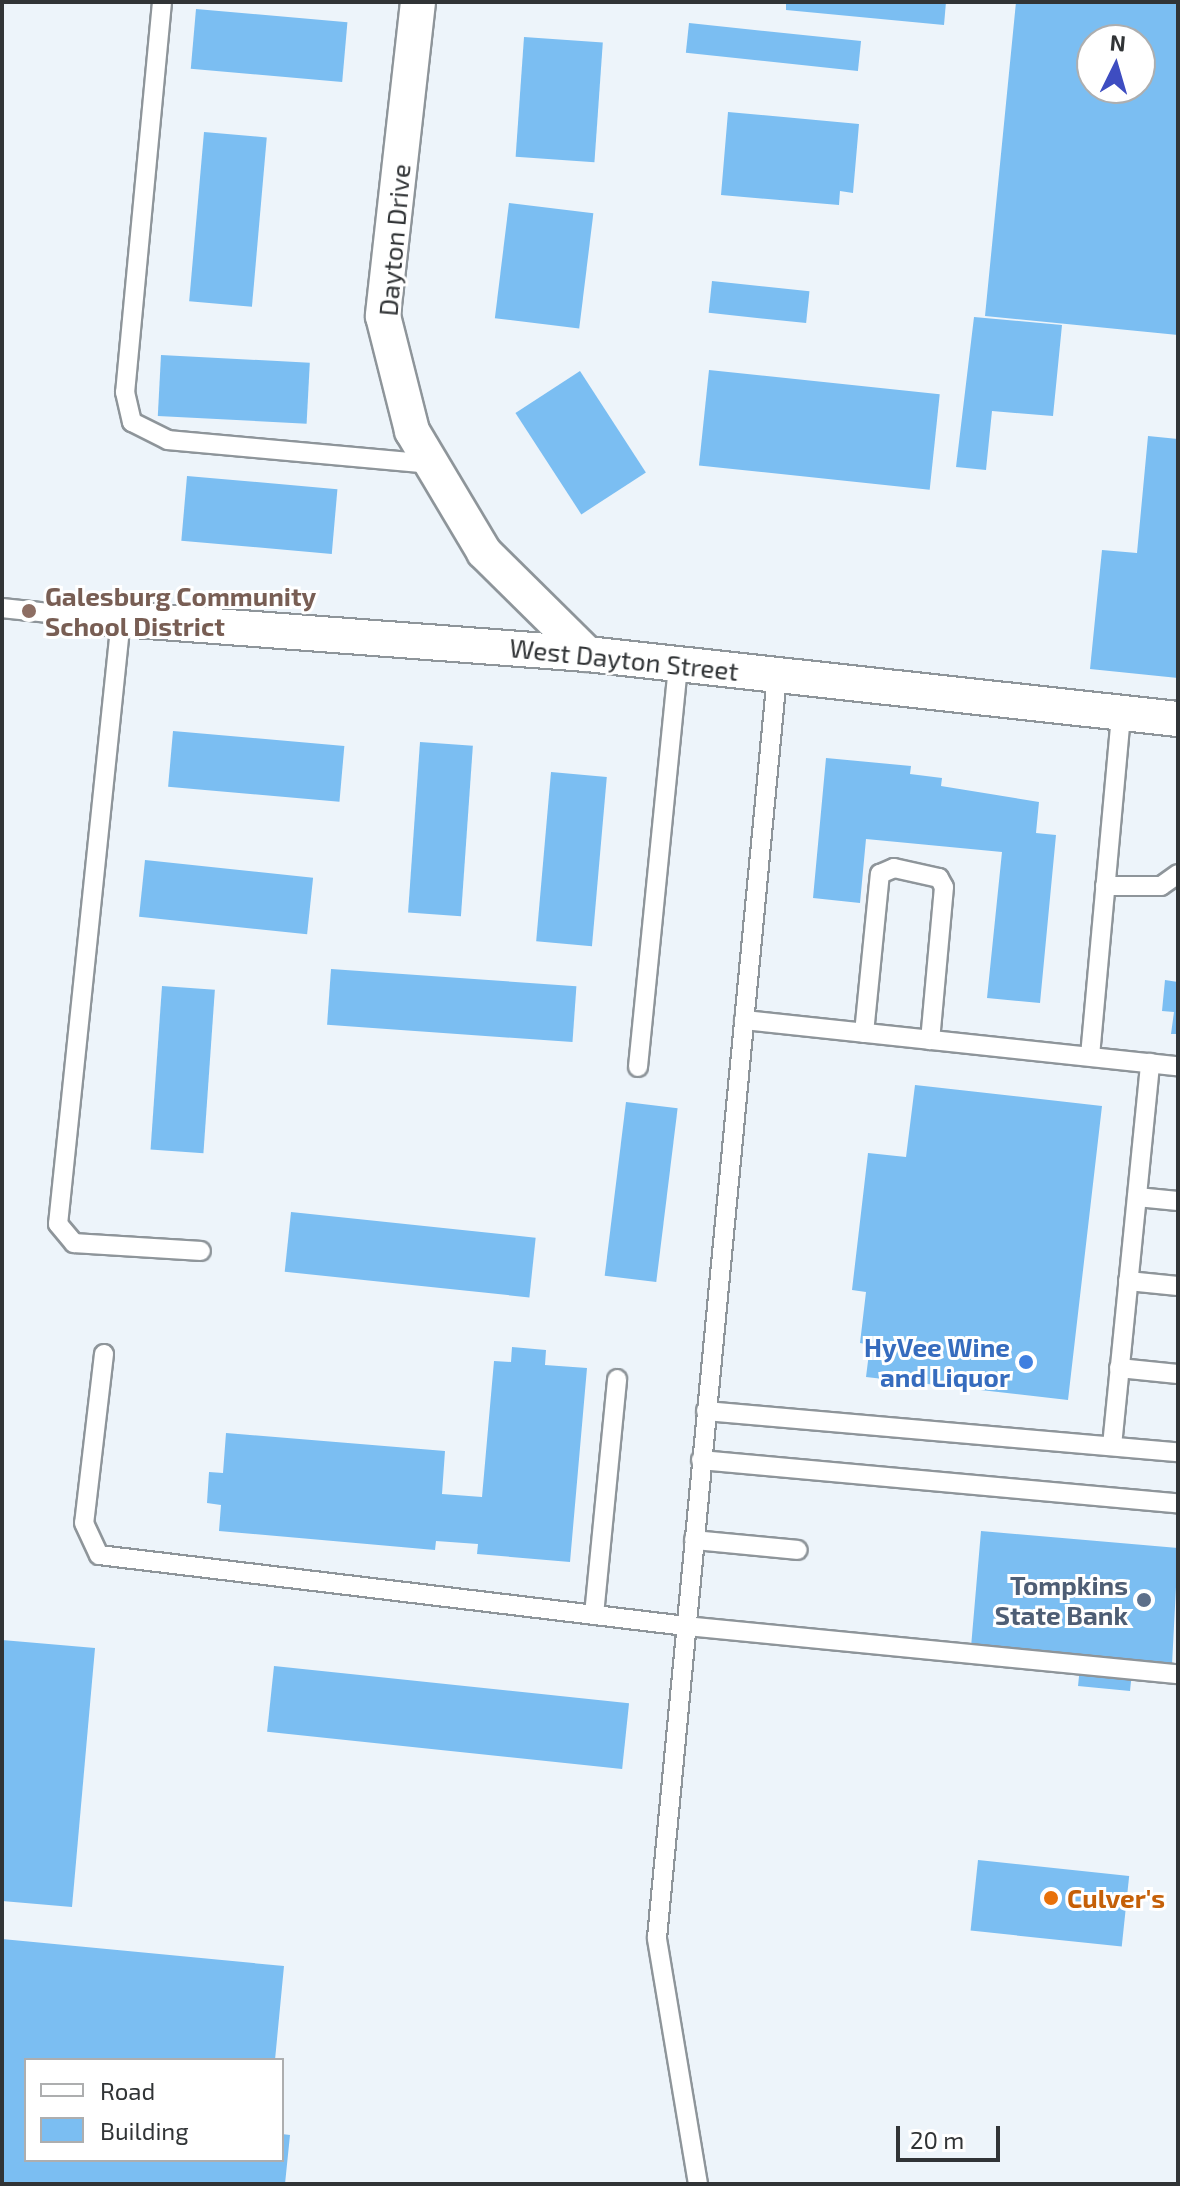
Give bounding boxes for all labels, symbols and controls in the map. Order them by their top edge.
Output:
north arrow [1076,24,1156,104]
text: N [1109,28,1127,56]
street label: Dayton Drive [372,163,416,317]
place label: Galesburg Community School District [45,580,316,642]
marker: Galesburg Community School District [20,602,38,620]
street label: West Dayton Street [508,631,740,687]
place label: HyVee Wine and Liquor [864,1331,1010,1392]
marker: HyVee Wine and Liquor [1017,1353,1035,1371]
place label: Tompkins State Bank [995,1569,1128,1630]
marker: Tompkins State Bank [1135,1591,1153,1609]
place label: Culver's [1067,1882,1165,1914]
marker: Culver's [1042,1889,1060,1907]
legend [24,2058,284,2162]
text: Road [100,2076,155,2105]
scale bar [900,2110,1004,2160]
text: Building [100,2116,189,2145]
text: 20 m [910,2125,964,2154]

